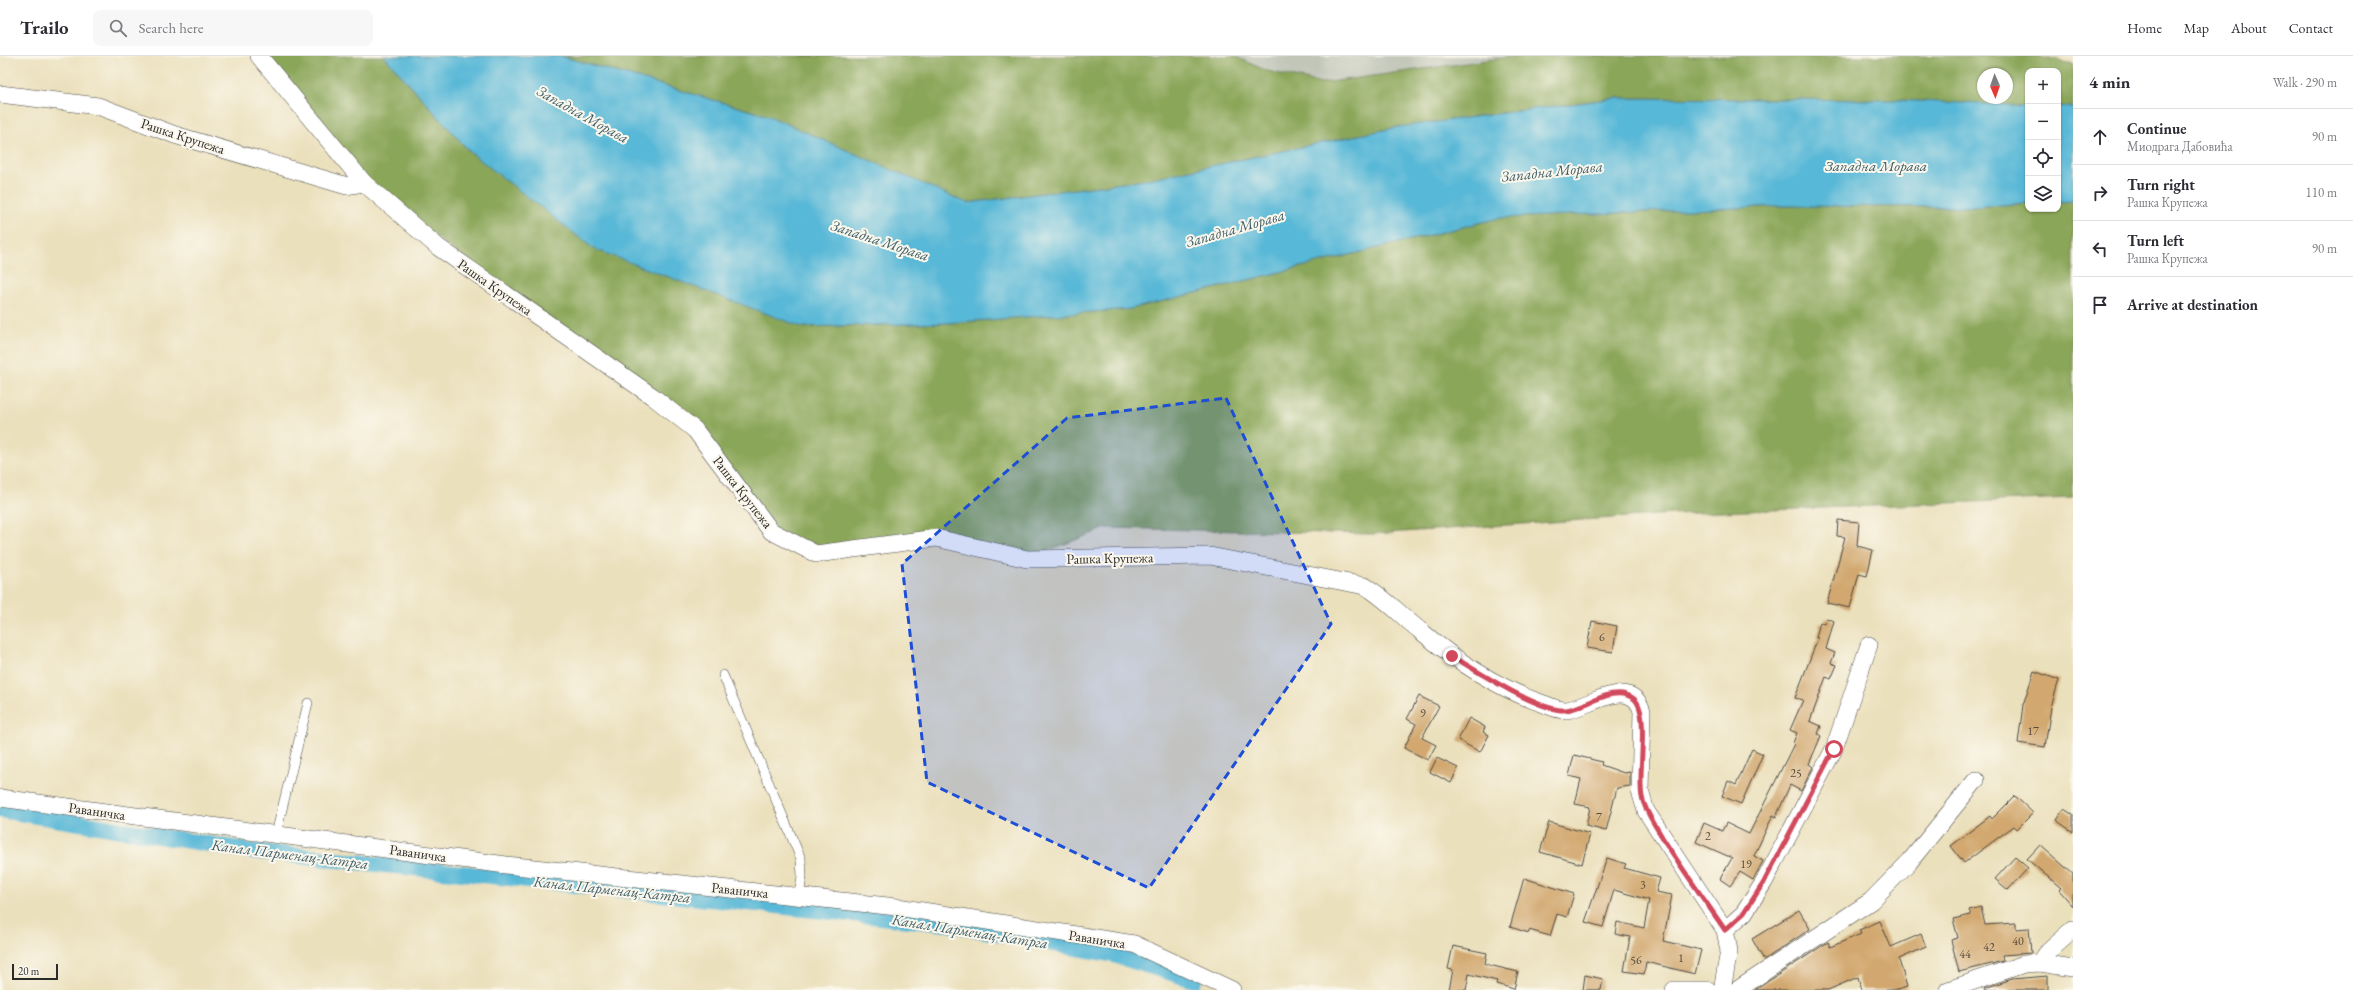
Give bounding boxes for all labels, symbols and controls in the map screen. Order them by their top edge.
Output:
search box [93,10,373,46]
text: Trailo [20,15,69,40]
icon: search [107,17,129,39]
text: Search here [139,18,204,37]
text: Home [2127,19,2162,37]
text: Map [2184,19,2209,37]
text: About [2231,19,2267,37]
text: Contact [2289,19,2333,37]
north arrow [1977,68,2013,104]
map controls [2025,68,2061,212]
button: + [2025,68,2061,104]
text: 4 min [2089,71,2130,93]
text: Walk · 290 m [2273,74,2337,91]
water label: Западна Морава [534,81,632,147]
button: − [2025,104,2061,140]
street label: Рашка Крупежа [139,114,228,158]
text: Continue [2127,119,2187,138]
icon: ahead [2089,126,2111,148]
text: 90 m [2312,128,2337,145]
text: Миодрага Дабовића [2127,138,2233,155]
button: locate [2025,140,2061,176]
water label: Западна Морава [1500,156,1604,186]
water label: Западна Морава [1825,156,1927,175]
text: Turn right [2127,175,2195,194]
button: layers [2025,176,2061,212]
icon: right [2089,182,2111,204]
text: 110 m [2306,184,2337,201]
text: Рашка Крупежа [2127,194,2208,211]
water label: Западна Морава [1183,205,1287,251]
water label: Западна Морава [829,215,931,265]
text: Turn left [2127,231,2184,250]
icon: left [2089,238,2111,260]
text: 90 m [2312,240,2337,257]
text: Рашка Крупежа [2127,250,2208,267]
street label: Рашка Крупежа [454,255,536,320]
icon: arrive [2089,294,2111,316]
text: Arrive at destination [2127,295,2258,314]
street label: Рашка Крупежа [709,452,777,532]
street label: Рашка Крупежа [1066,548,1154,568]
house number: 6 [1599,629,1605,645]
route end [1443,647,1461,665]
house number: 9 [1420,705,1426,721]
house number: 17 [2027,723,2039,739]
route start [1825,740,1843,758]
house number: 25 [1790,765,1802,781]
street label: Раваничка [67,798,127,824]
house number: 7 [1596,809,1602,825]
house number: 2 [1705,828,1711,844]
water label: Канал Парменац-Катрга [210,835,369,873]
street label: Раваничка [388,840,448,866]
house number: 19 [1740,856,1752,872]
water label: Канал Парменац-Катрга [532,871,691,907]
house number: 3 [1640,877,1646,893]
street label: Раваничка [711,878,770,902]
water label: Канал Парменац-Катрга [890,909,1049,953]
street label: Раваничка [1067,926,1127,952]
house number: 40 [2012,933,2024,949]
house number: 42 [1983,939,1995,955]
house number: 44 [1959,946,1971,962]
house number: 1 [1678,950,1684,966]
house number: 56 [1630,952,1642,968]
scale bar [12,962,58,981]
text: 20 m [18,964,39,978]

